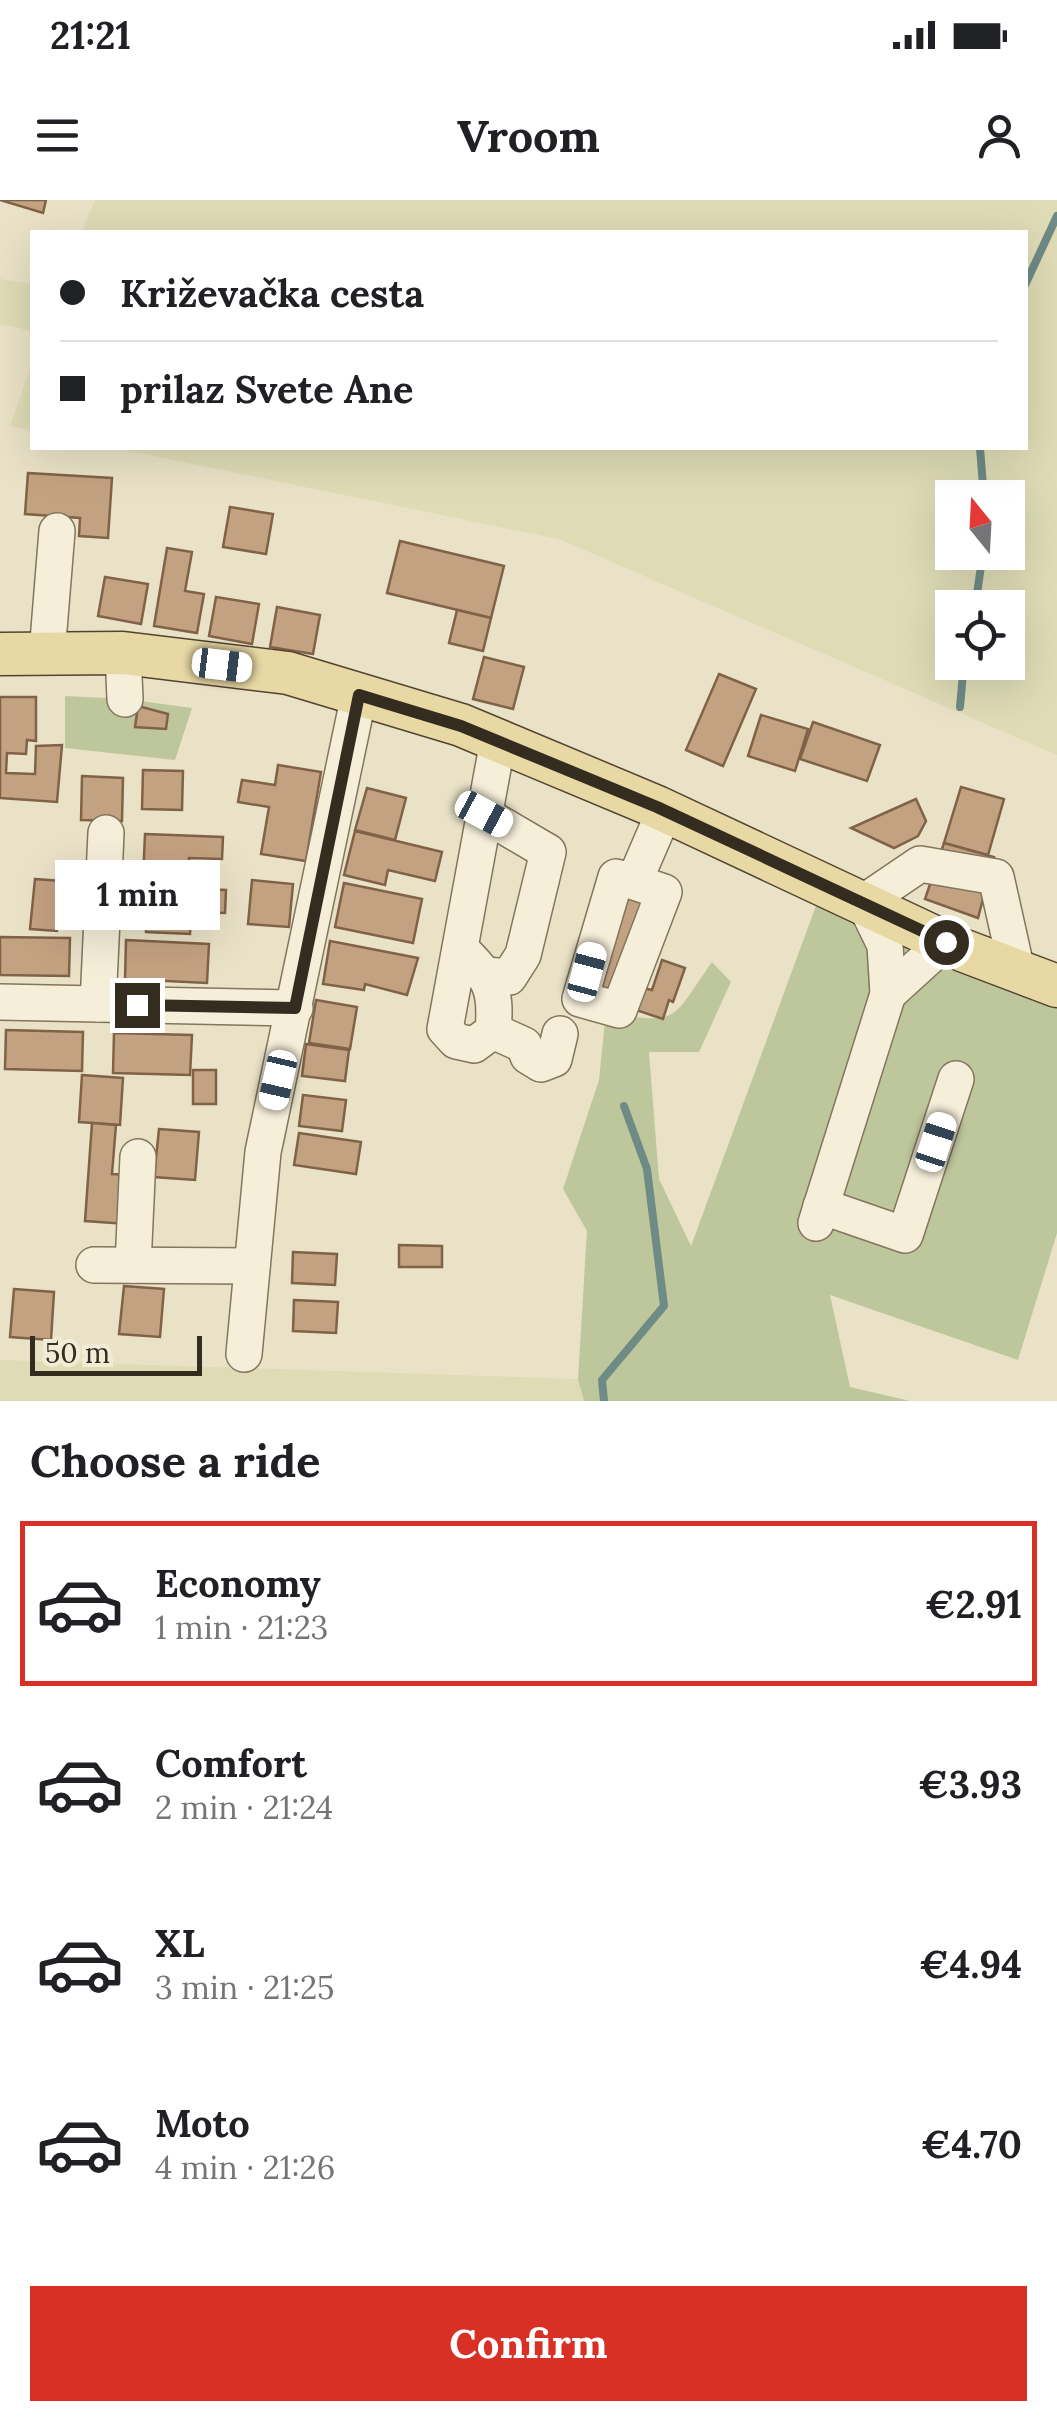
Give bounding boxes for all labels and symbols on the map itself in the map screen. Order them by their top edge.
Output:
north arrow [935,480,1025,570]
car [190,646,254,684]
car [450,787,518,841]
callout: 1 min [54,860,220,930]
route start [924,920,969,965]
car [565,939,609,1005]
route end [115,983,160,1028]
car [257,1047,299,1113]
car [912,1109,960,1175]
scale bar [30,1331,202,1376]

